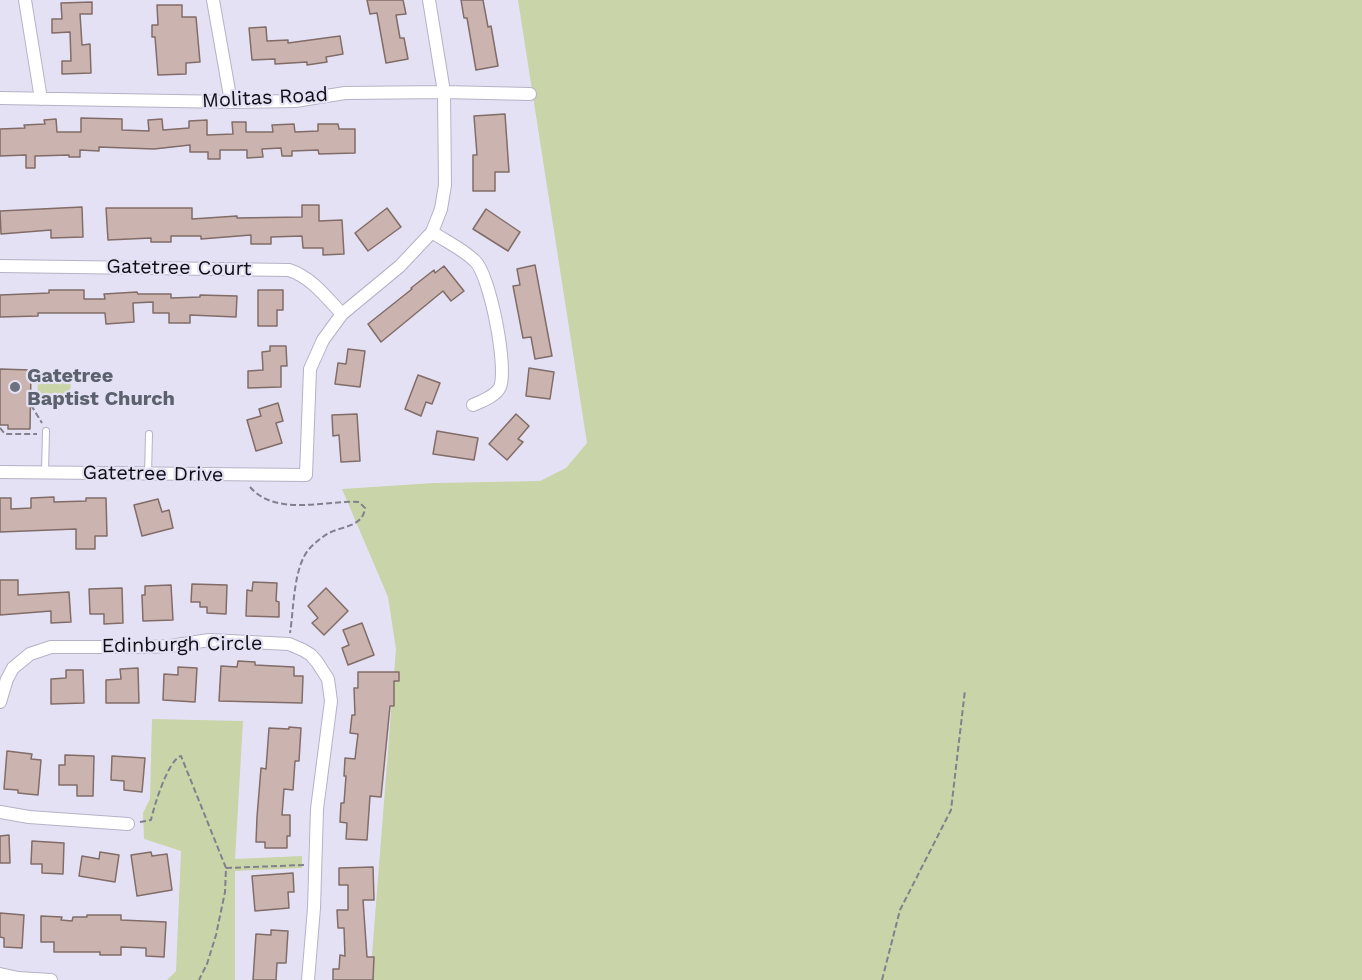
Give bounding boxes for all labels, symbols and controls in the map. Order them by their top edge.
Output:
street label: Molitas Road [201,83,329,113]
street label: Gatetree Court [106,255,252,281]
place label: Gatetree Baptist Church [27,364,175,411]
marker: Gatetree Baptist Church [8,380,22,394]
street label: Gatetree Drive [82,461,224,487]
street label: Edinburgh Circle [101,632,263,658]

